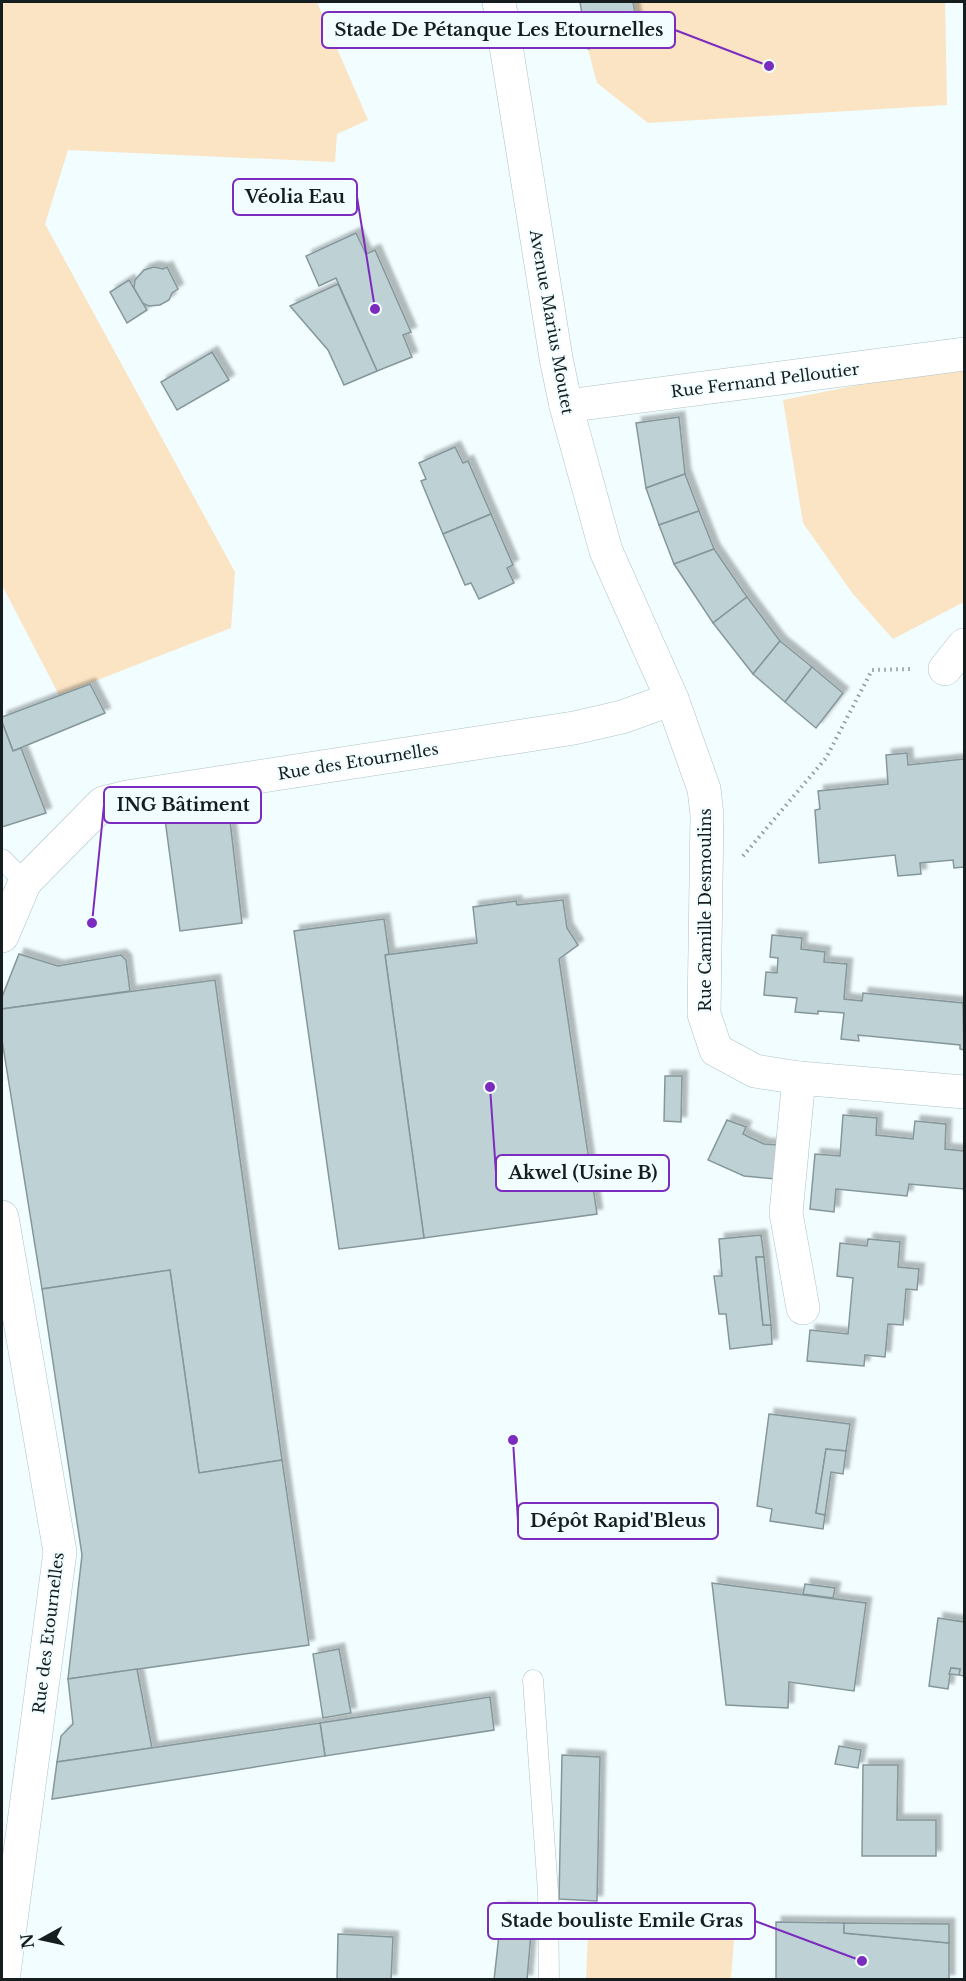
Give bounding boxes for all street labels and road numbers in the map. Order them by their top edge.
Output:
street label: Avenue Marius Moutet [526,227,578,416]
street label: Rue Fernand Pelloutier [670,358,861,401]
street label: Rue des Etournelles [276,738,440,784]
street label: Rue Camille Desmoulins [695,808,715,1012]
street label: Rue des Etournelles [28,1551,68,1715]

